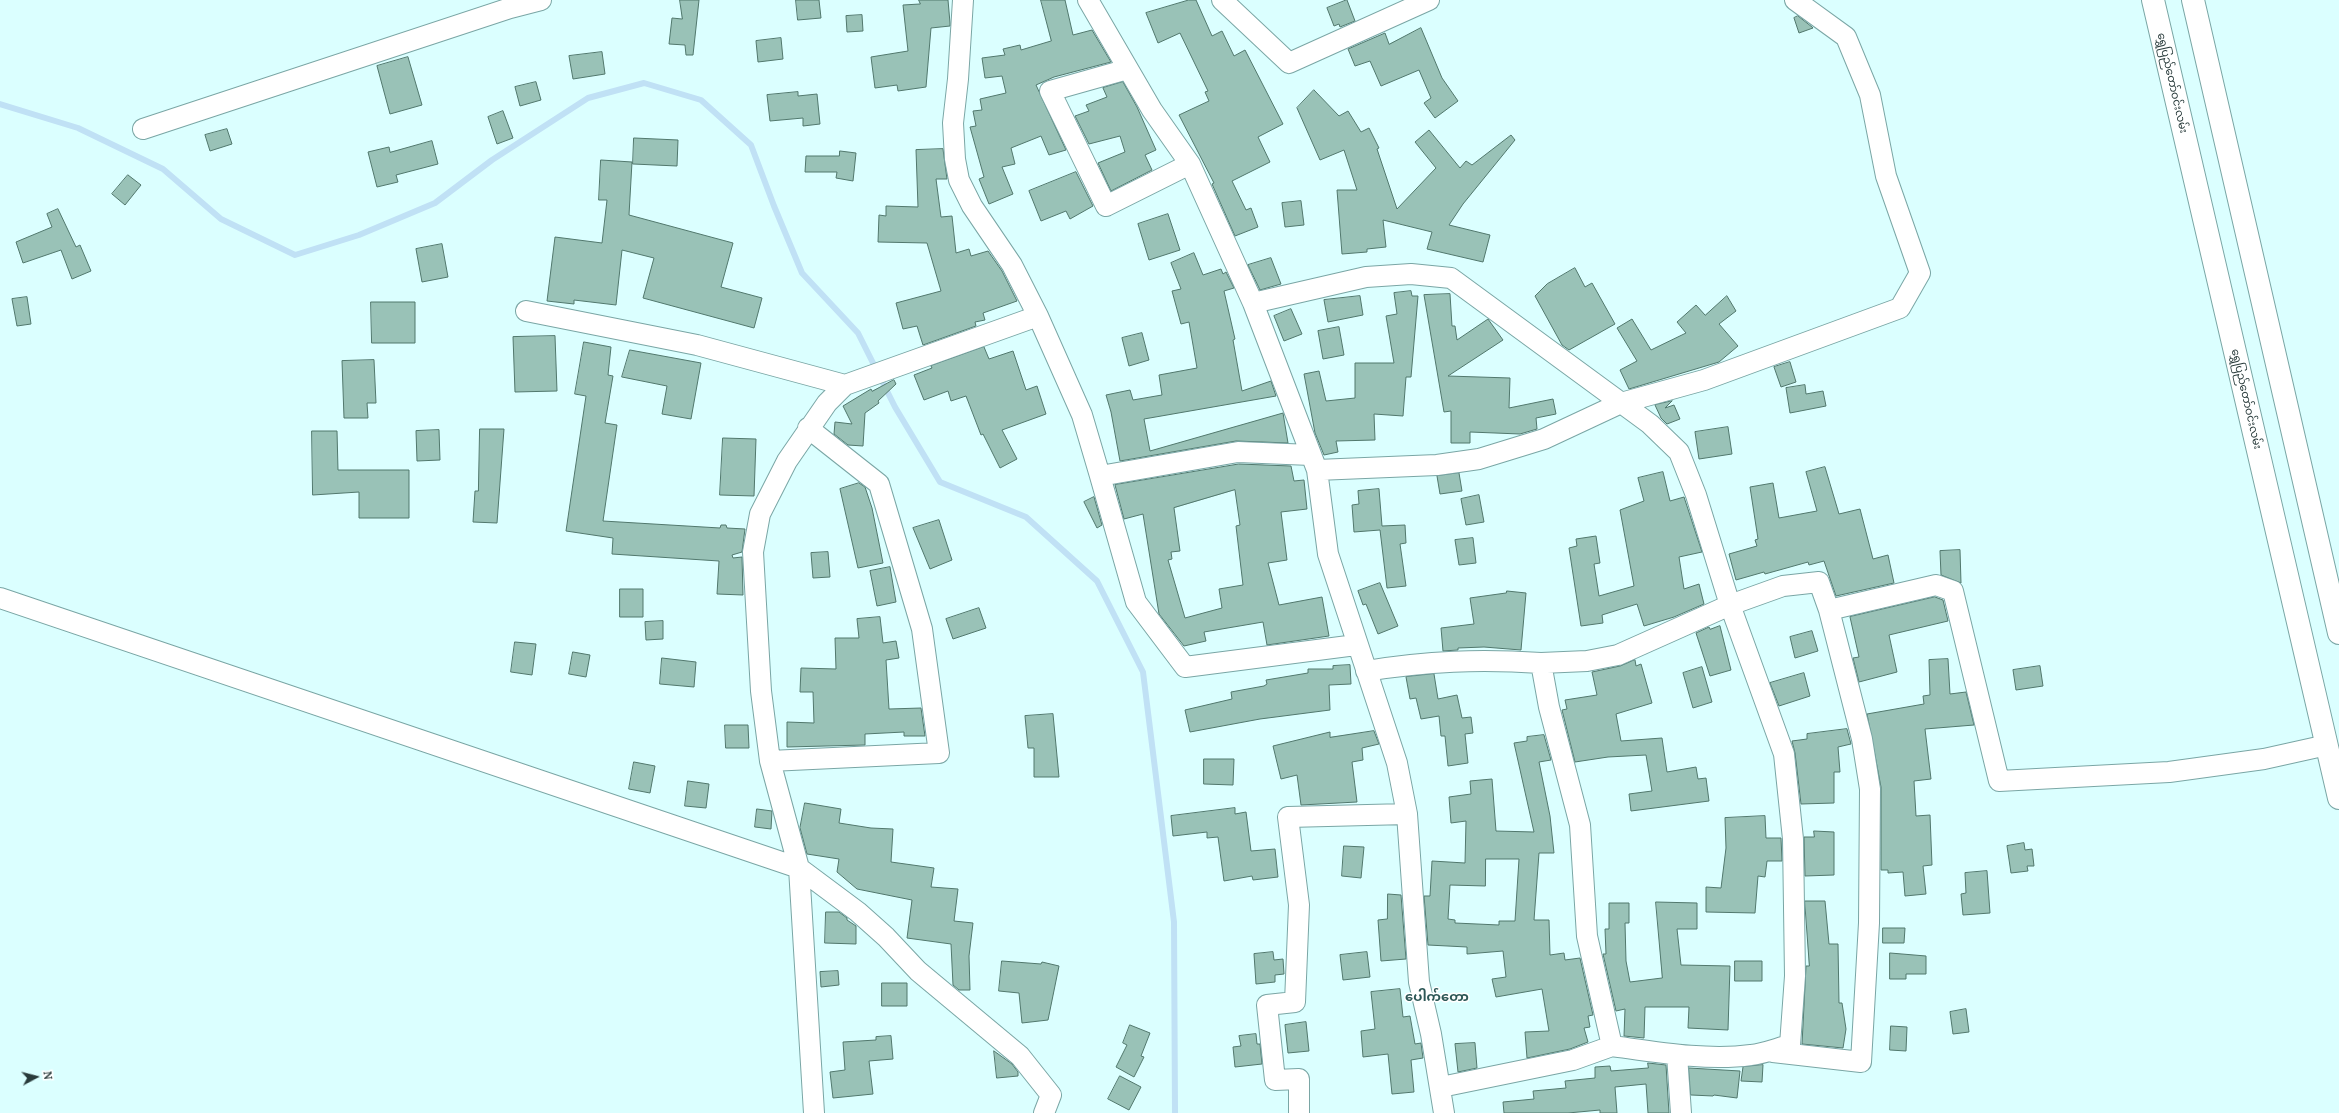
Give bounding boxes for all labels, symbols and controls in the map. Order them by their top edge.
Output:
street label: ရွှေပြည်တော်ဝင်းလမ်း [2154,31,2190,135]
street label: ရွှေပြည်တော်ဝင်းလမ်း [2228,347,2264,451]
district label: ပေါက်တော [1405,989,1469,1005]
north arrow [16,1057,56,1097]
text: N [40,1071,55,1081]

